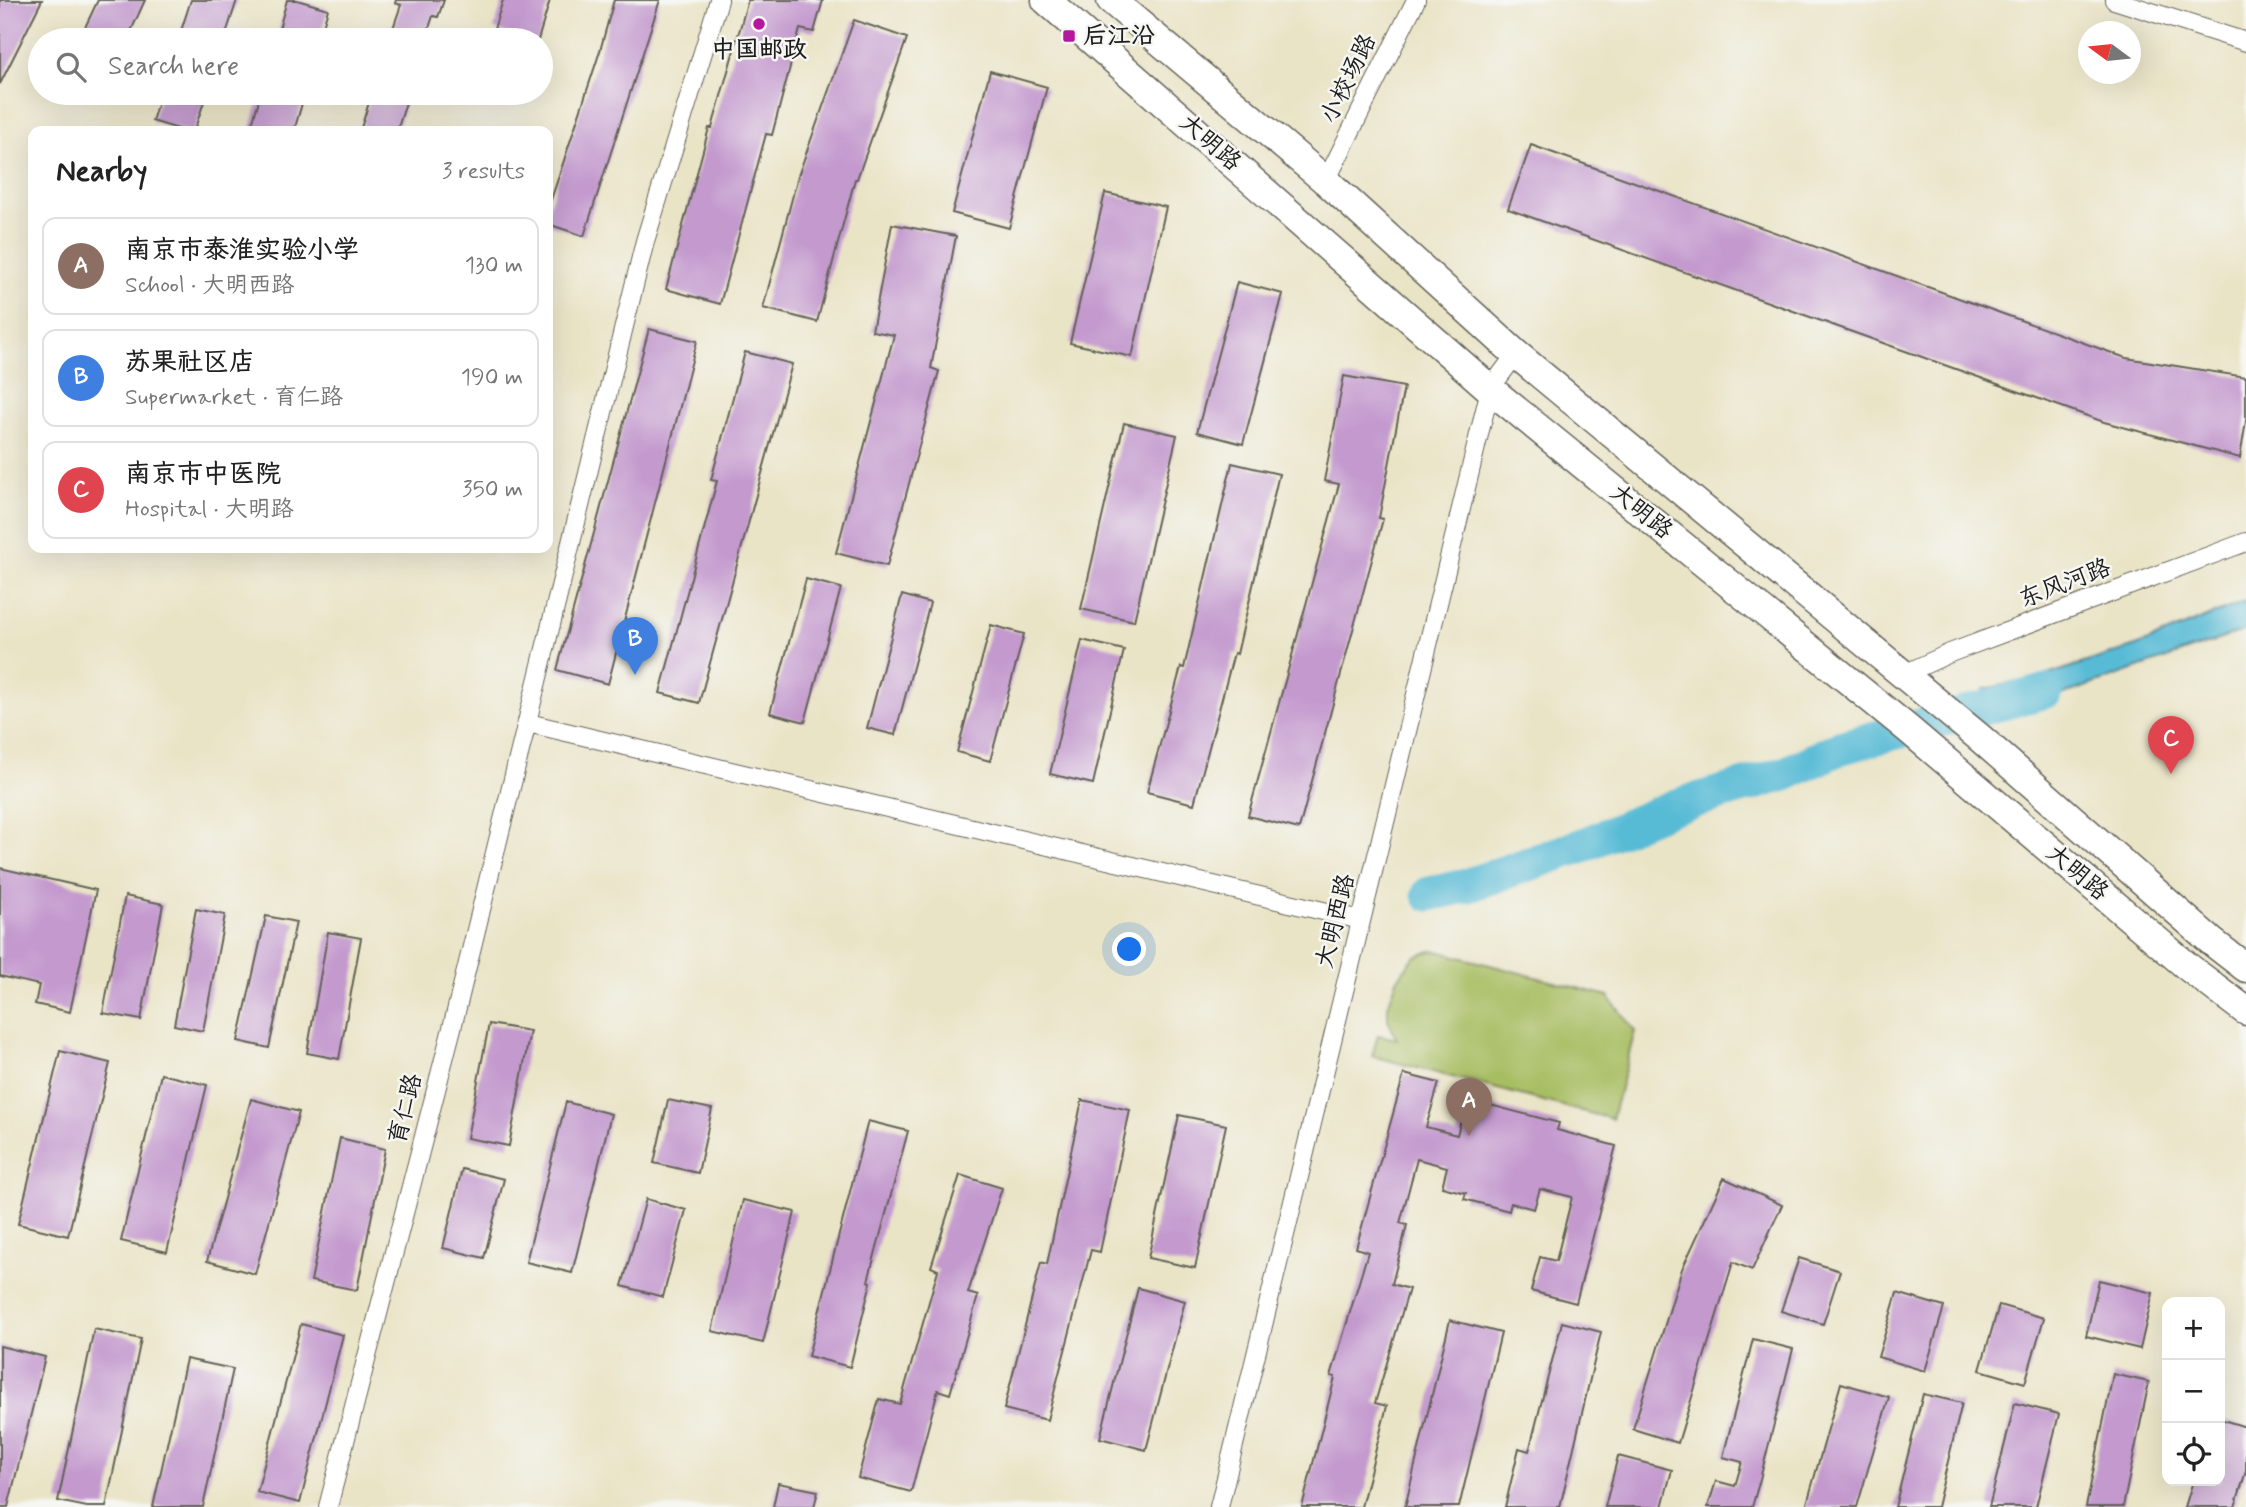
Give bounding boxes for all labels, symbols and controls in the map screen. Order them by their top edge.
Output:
marker: 中国邮政 [751,16,767,32]
place label: 后江沿 [1083,21,1155,52]
north arrow [2078,21,2141,84]
search box [28,28,553,105]
marker: 后江沿 [1061,28,1077,44]
street label: 小校场路 [1314,29,1384,129]
place label: 中国邮政 [711,35,807,66]
icon: search [52,48,90,86]
text: Search here [108,50,239,84]
street label: 大明路 [1173,108,1247,178]
text: Nearby [56,152,147,191]
text: 3 results [442,157,525,187]
text: 南京市泰淮实验小学 [125,234,359,268]
text: A [73,251,89,281]
text: 130 m [465,251,523,281]
text: School · 大明西路 [125,271,294,301]
text: 苏果社区店 [125,346,255,380]
text: B [74,363,88,393]
text: 190 m [461,363,523,393]
text: Supermarket · 育仁路 [125,383,343,413]
text: 南京市中医院 [125,458,281,492]
text: C [73,475,89,505]
text: 350 m [462,475,523,505]
street label: 大明路 [1603,477,1679,547]
text: Hospital · 大明路 [125,495,294,525]
street label: 东风河路 [2015,552,2115,616]
pin: B [612,617,658,675]
pin: C [2148,716,2194,774]
street label: 大明路 [2039,838,2115,908]
street label: 大明西路 [1309,871,1363,971]
your location [1112,932,1146,966]
street label: 育仁路 [382,1070,430,1148]
pin: A [1446,1078,1492,1136]
map controls [2162,1297,2225,1486]
button: + [2162,1297,2225,1360]
button: − [2162,1360,2225,1423]
button: locate [2162,1423,2225,1486]

